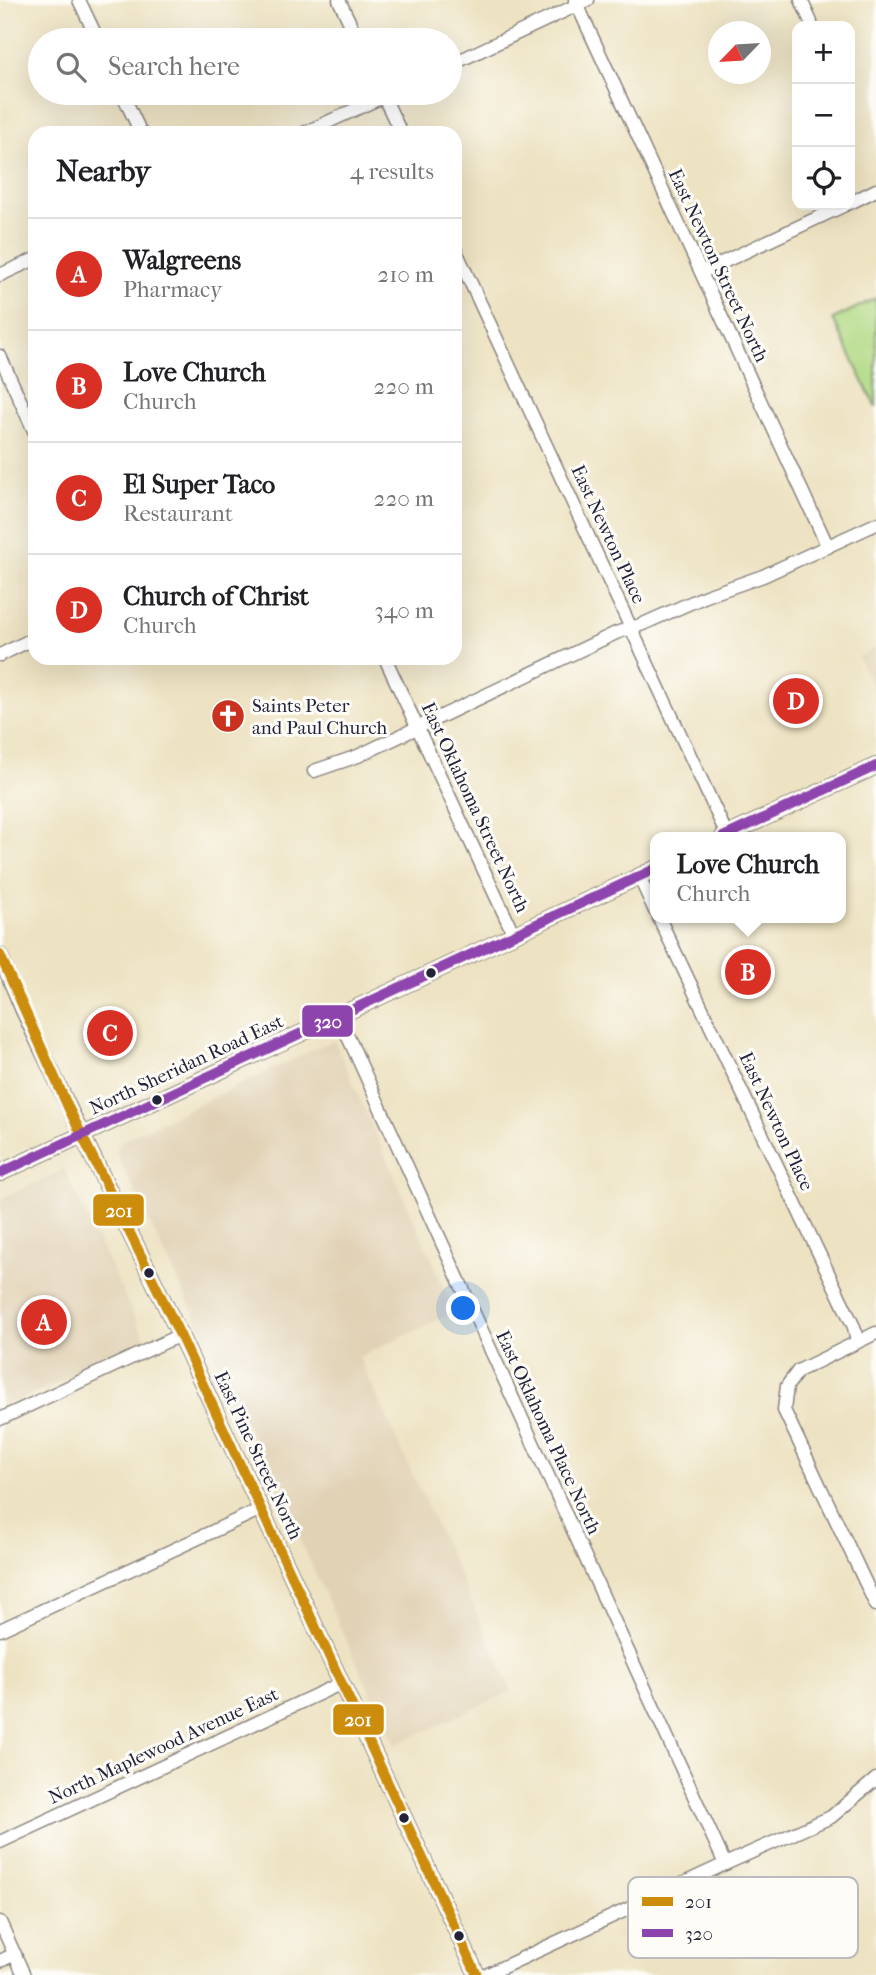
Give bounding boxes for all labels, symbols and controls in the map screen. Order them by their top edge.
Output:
north arrow [708,21,771,84]
map controls [792,21,855,210]
button: + [792,21,855,84]
search box [28,28,462,105]
icon: search [52,48,90,86]
text: Search here [108,51,240,82]
button: − [792,84,855,147]
button: locate [792,147,855,210]
text: Nearby [56,154,151,189]
text: 4 results [350,158,434,185]
street label: East Newton Street North [664,165,773,366]
text: Walgreens [123,245,241,276]
text: A [72,261,86,288]
text: 210 m [377,261,434,288]
text: Pharmacy [123,276,222,303]
text: Love Church [123,357,266,388]
text: B [72,373,86,400]
text: 220 m [374,373,434,400]
text: Church [123,388,197,415]
street label: East Newton Place [566,462,650,607]
text: El Super Taco [123,469,275,500]
text: C [71,485,87,512]
text: 220 m [374,485,434,512]
text: Restaurant [123,500,233,527]
text: Church of Christ [123,581,309,612]
text: D [70,597,88,624]
text: 340 m [374,597,434,624]
text: Church [123,612,197,639]
pin: D [773,675,819,727]
place label: Saints Peter and Paul Church [252,695,388,739]
church icon: Saints Peter and Paul Church [209,697,247,735]
street label: East Oklahoma Street North [417,699,534,916]
popup [650,832,846,923]
text: Love Church [677,849,819,880]
text: Church [677,880,750,907]
pin: B [725,946,771,998]
unlabelled marker [424,966,438,980]
line badge: 320 [301,1004,354,1038]
pin: C [87,1007,133,1059]
street label: North Sheridan Road East [86,1010,287,1120]
text: 320 [314,1011,342,1033]
street label: East Newton Place [734,1049,818,1194]
unlabelled marker [150,1093,164,1107]
line badge: 201 [92,1193,145,1227]
text: 201 [106,1200,132,1222]
unlabelled marker [142,1266,156,1280]
your location [446,1291,480,1325]
pin: A [21,1296,67,1348]
street label: East Oklahoma Place North [491,1327,605,1538]
street label: East Pine Street North [209,1368,307,1543]
street label: North Maplewood Avenue East [45,1683,282,1809]
line badge: 201 [332,1703,385,1736]
text: 201 [345,1709,371,1731]
unlabelled marker [397,1811,411,1825]
legend [628,1877,858,1958]
text: 201 [685,1891,712,1913]
text: 320 [685,1923,713,1945]
unlabelled marker [452,1929,466,1943]

